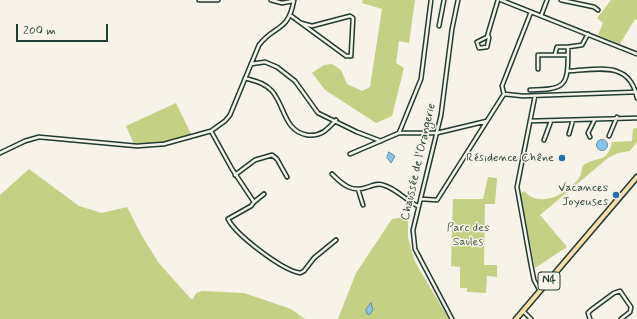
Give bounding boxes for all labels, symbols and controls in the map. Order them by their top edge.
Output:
scale bar [18,16,110,42]
text: 200 m [23,23,56,39]
street label: Chaussée de l'Orangerie [399,102,439,222]
place label: Résidence Chêne [466,151,554,165]
marker: Résidence Chêne [557,153,567,163]
place label: Vacances Joyeuses [558,181,608,209]
marker: Vacances Joyeuses [611,190,621,200]
park label: Parc des Saules [447,221,489,249]
road number: N4 [538,272,560,290]

